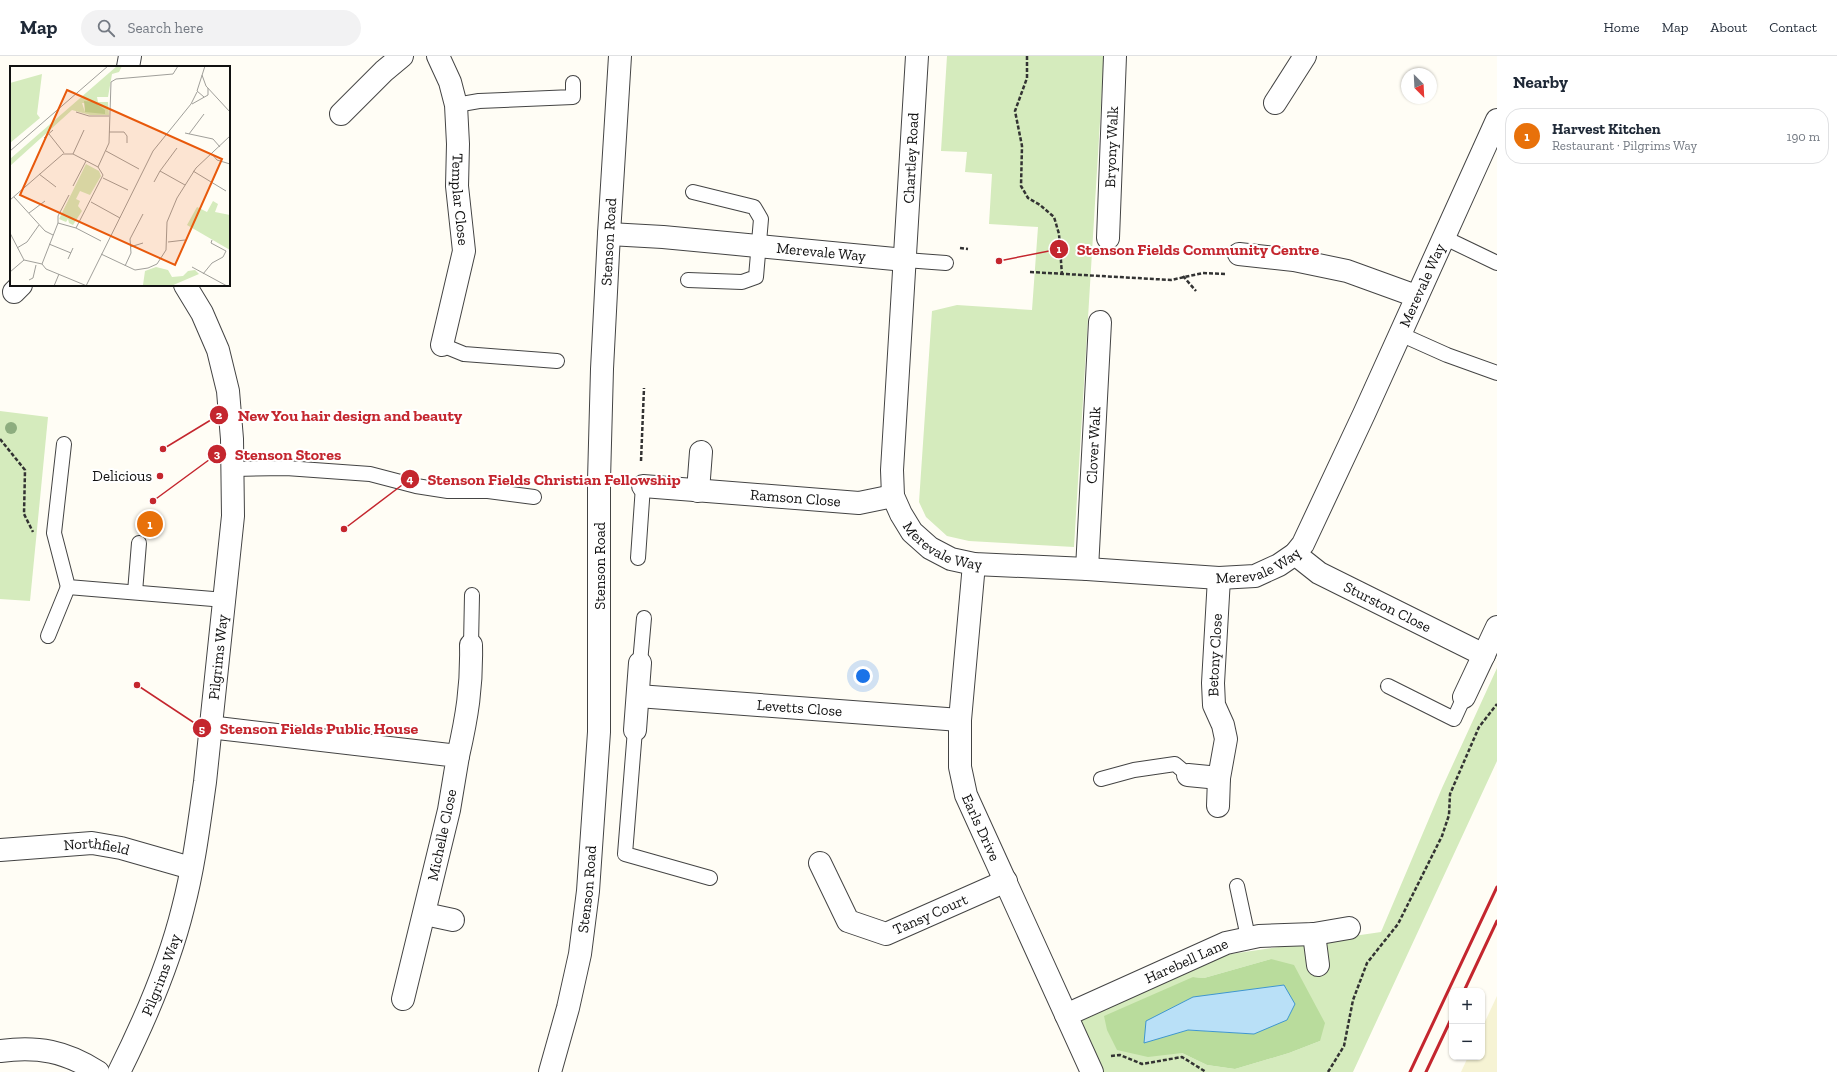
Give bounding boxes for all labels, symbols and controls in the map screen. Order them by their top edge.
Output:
search box [81,10,361,46]
text: Map [20,16,57,39]
icon: search [95,17,117,39]
text: Search here [127,19,203,37]
text: Home [1604,19,1640,36]
text: Map [1662,19,1688,36]
text: About [1710,19,1747,36]
text: Contact [1769,19,1817,36]
inset map [10,66,230,286]
north arrow [1401,68,1437,104]
text: Nearby [1513,72,1568,92]
street label: Bryony Walk [1101,106,1122,188]
street label: Chartley Road [900,111,922,204]
text: Harvest Kitchen [1552,120,1661,138]
text: 1 [1524,129,1530,144]
text: 190 m [1786,129,1820,144]
text: Restaurant · Pilgrims Way [1552,138,1697,153]
street label: Templar Close [448,153,472,246]
street label: Stenson Road [597,197,620,286]
callout: Stenson Fields Community Centre [1049,235,1328,263]
street label: Merevale Way [776,239,867,265]
text: Stenson Fields Community Centre [1077,240,1320,259]
street label: Merevale Way [1396,240,1449,330]
text: 1 [1057,242,1062,256]
callout: New You hair design and beauty [209,401,471,429]
text: New You hair design and beauty [238,406,463,425]
street label: Clover Walk [1083,406,1105,484]
text: 2 [216,408,223,422]
callout: Stenson Stores [207,440,349,468]
text: Stenson Stores [235,445,341,464]
text: 3 [214,447,221,461]
callout: Stenson Fields Christian Fellowship [400,465,689,493]
place label: Delicious [92,467,152,485]
text: Stenson Fields Christian Fellowship [427,470,681,489]
marker: Delicious [155,471,165,481]
text: 4 [407,472,414,486]
street label: Ramson Close [750,485,842,511]
pin: 1 [137,509,163,539]
street label: Merevale Way [899,518,983,573]
street label: Stenson Road [591,521,609,610]
street label: Merevale Way [1215,544,1305,587]
street label: Sturston Close [1341,578,1434,636]
street label: Pilgrims Way [205,613,232,701]
street label: Betony Close [1204,613,1226,697]
your location [853,666,873,686]
street label: Levetts Close [756,696,843,720]
callout: Stenson Fields Public House [192,714,426,742]
text: Stenson Fields Public House [220,719,419,738]
text: 5 [199,722,205,736]
street label: Michelle Close [424,788,460,882]
street label: Earls Drive [958,791,1004,864]
street label: Northfield [63,834,132,859]
street label: Stenson Road [574,844,600,934]
street label: Tansy Court [890,890,971,939]
street label: Pilgrims Way [138,931,184,1019]
street label: Harebell Lane [1142,934,1231,987]
map controls [1449,988,1485,1060]
button: + [1449,988,1485,1024]
button: − [1449,1024,1485,1060]

